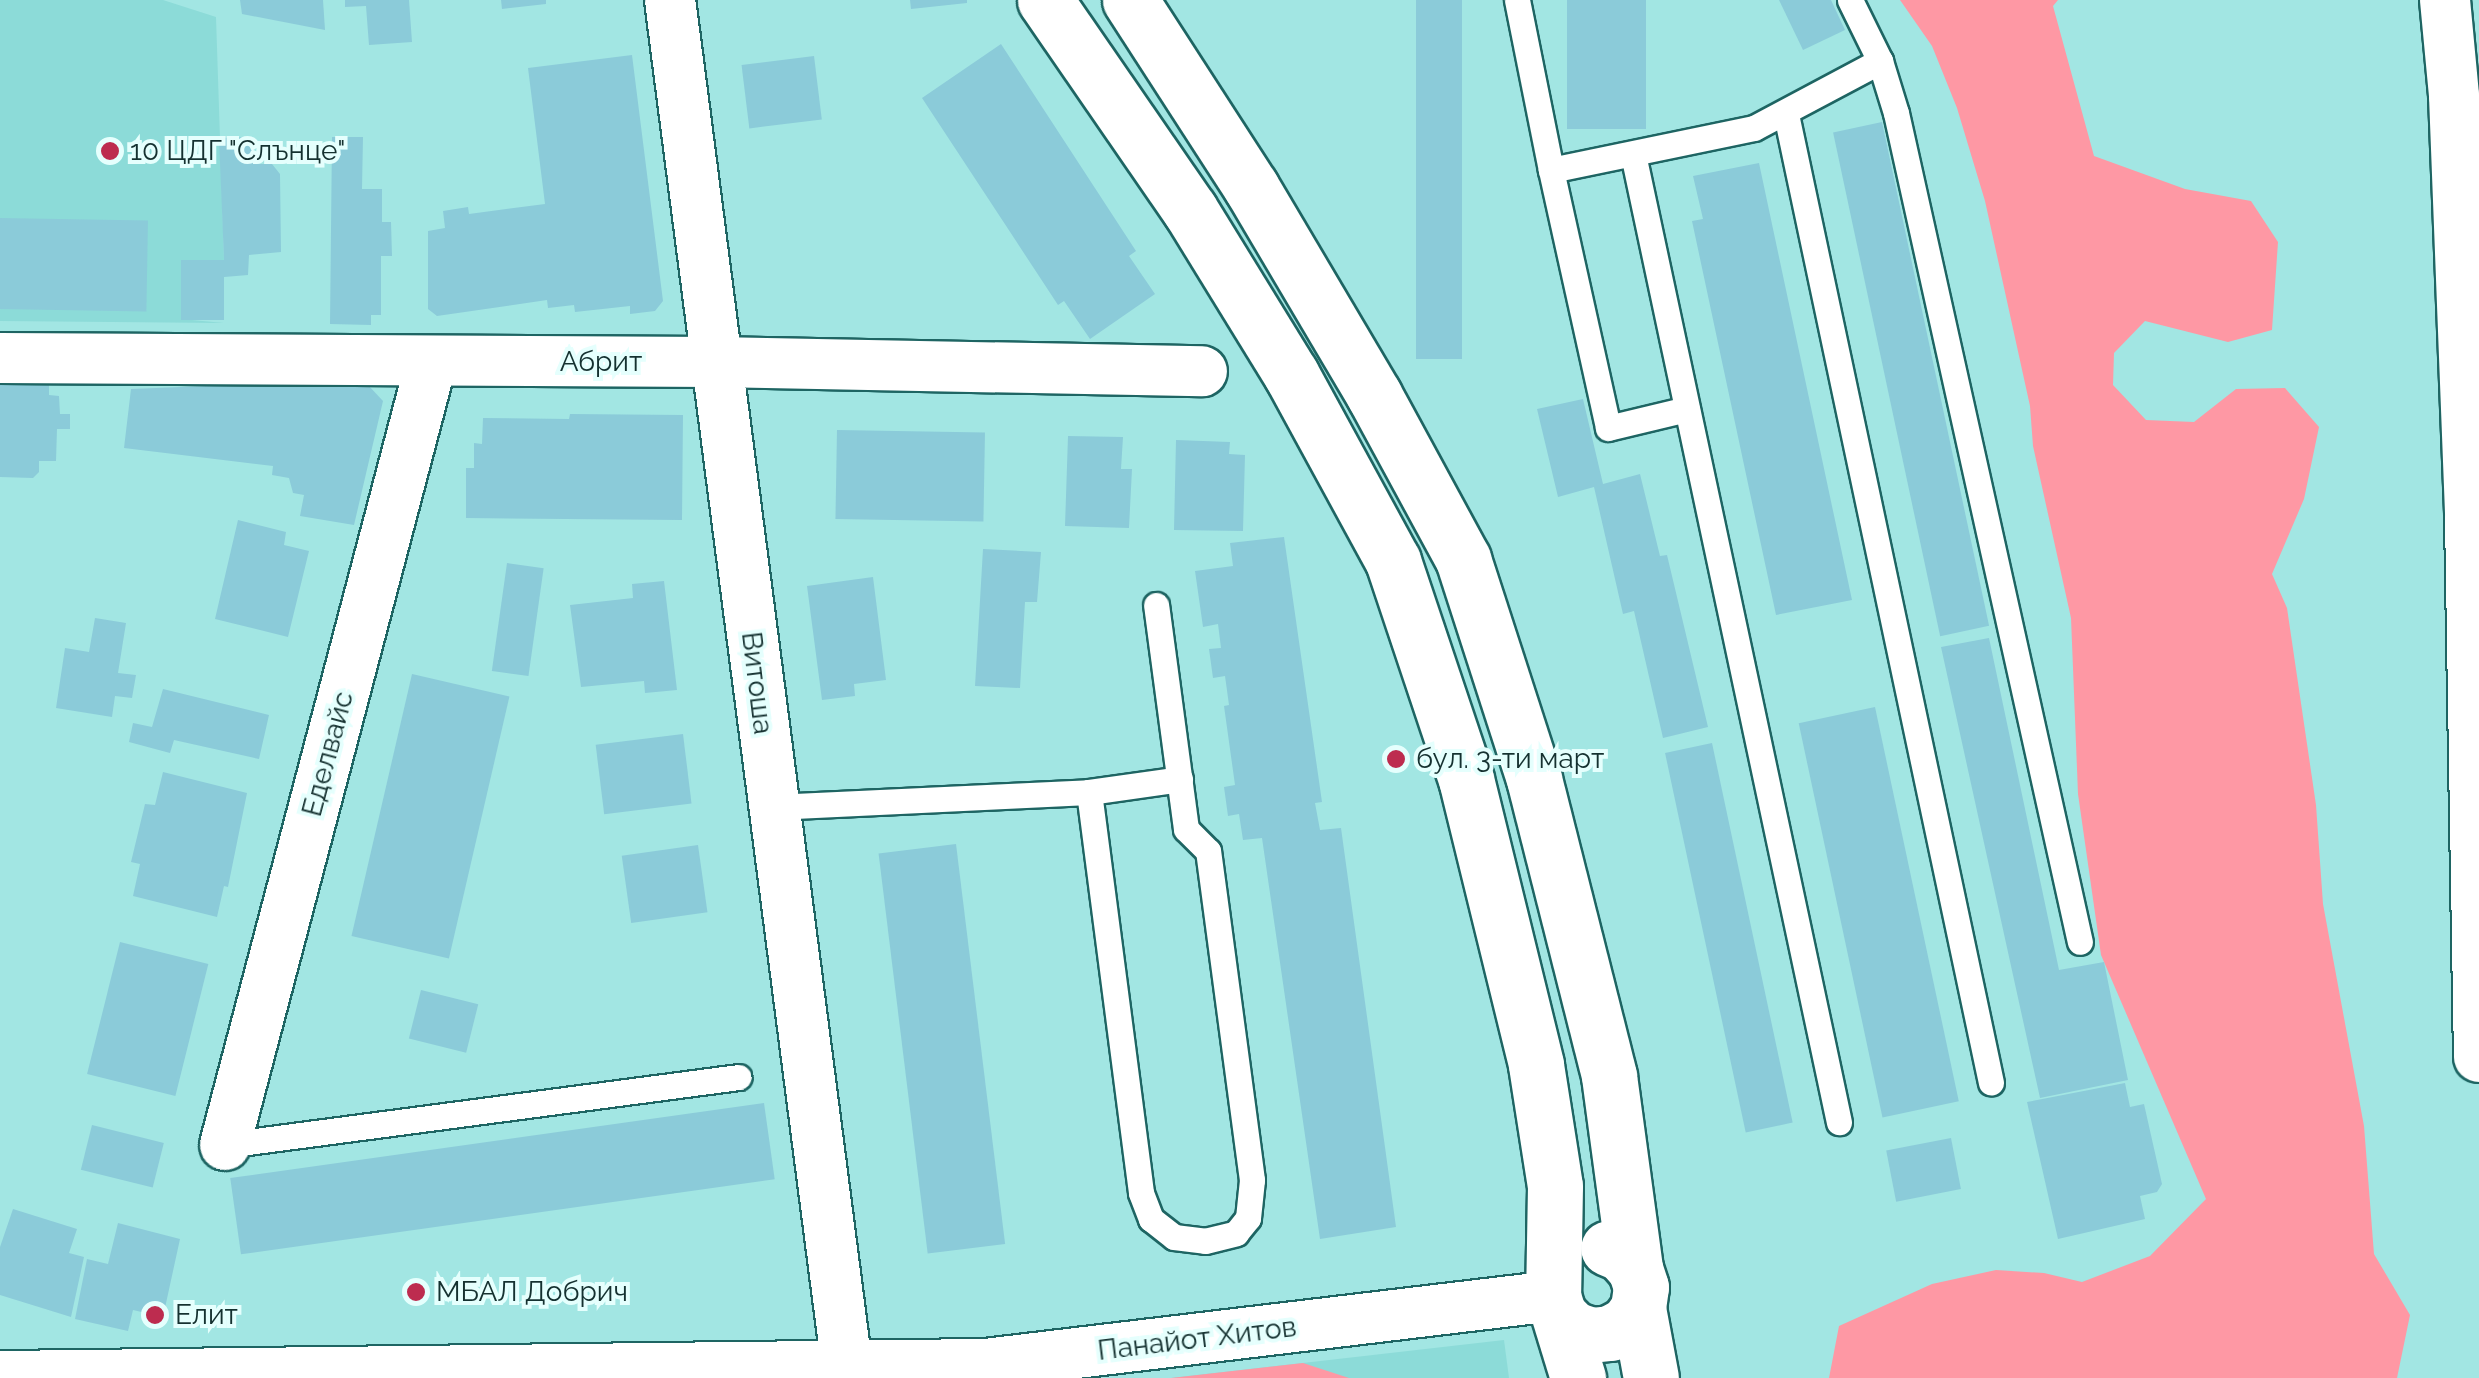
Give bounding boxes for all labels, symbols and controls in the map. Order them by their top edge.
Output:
place label: 10 ЦДГ "Слънце" [130,134,346,168]
marker: 10 ЦДГ "Слънце" [99,140,121,162]
street label: Абрит [560,345,642,379]
street label: Витоша [734,630,780,736]
street label: Еделвайс [295,688,361,820]
place label: бул. 3-ти март [1416,742,1604,776]
marker: бул. 3-ти март [1385,748,1407,770]
place label: МБАЛ Добрич [436,1275,628,1309]
marker: МБАЛ Добрич [405,1281,427,1303]
place label: Елит [175,1298,238,1332]
marker: Елит [144,1304,166,1326]
street label: Панайот Хитов [1096,1310,1298,1368]

